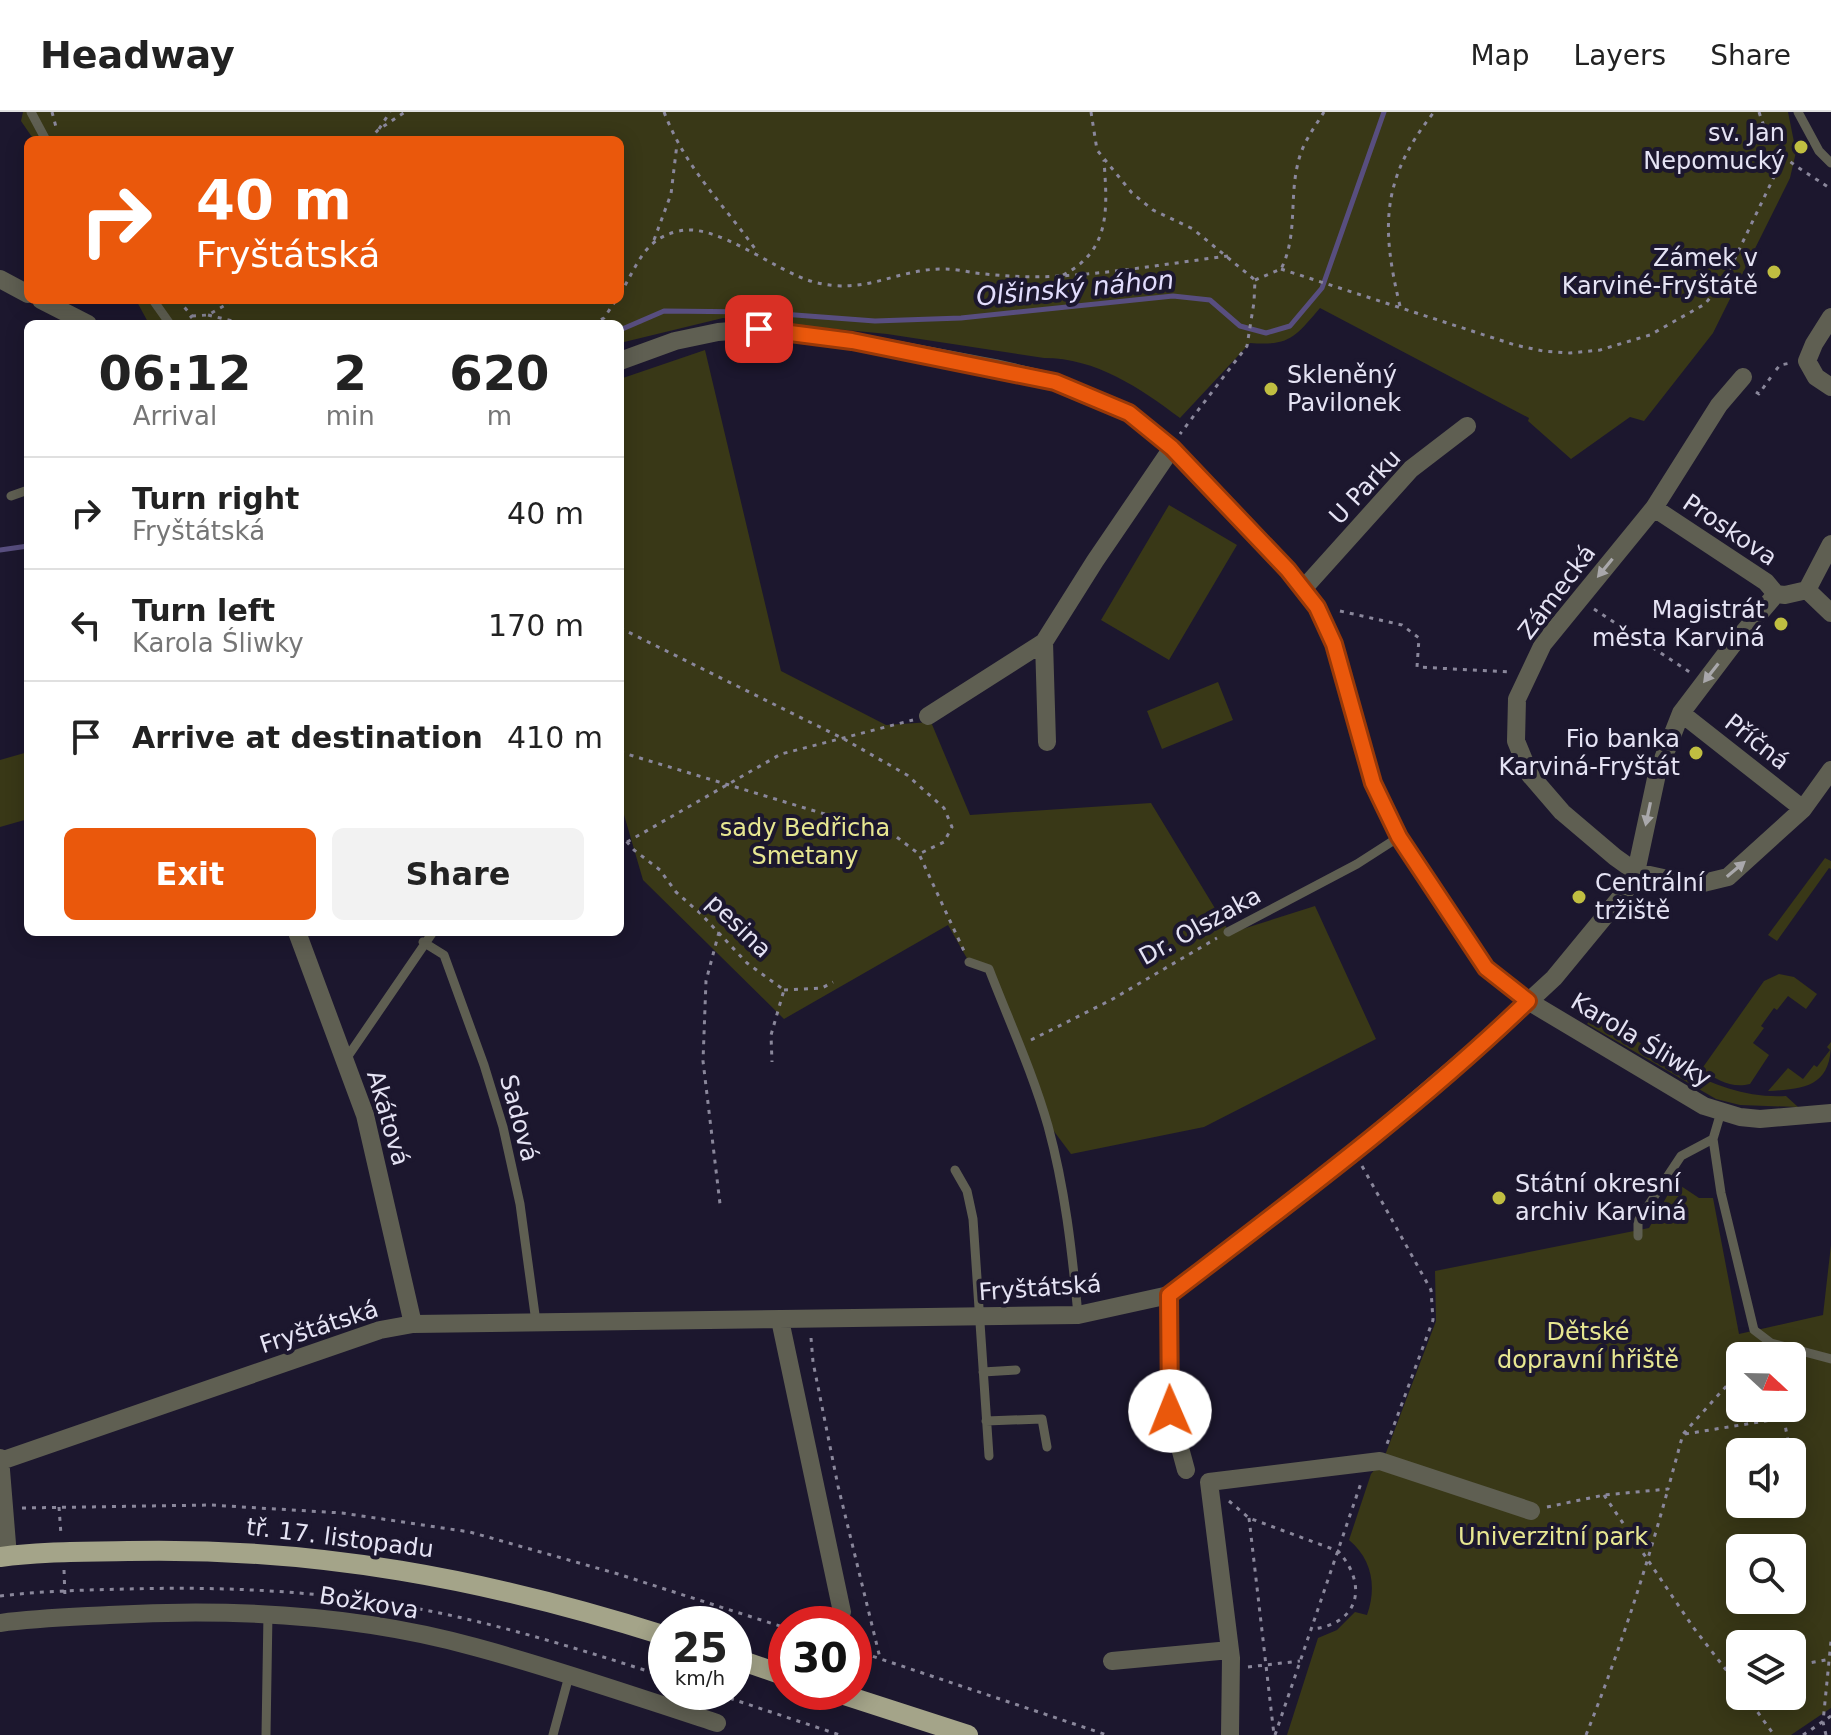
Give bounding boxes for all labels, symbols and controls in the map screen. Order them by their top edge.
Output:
text: Headway [40,33,235,77]
text: Map [1470,39,1530,72]
text: Layers [1574,39,1666,72]
text: Share [1710,39,1791,72]
place label: sv. Jan Nepomucký [1643,119,1785,175]
marker: sv. Jan Nepomucký [1792,138,1810,156]
text: 40 m [196,167,352,232]
icon: right [64,168,168,272]
text: Fryštátská [196,234,380,275]
place label: Zámek v Karviné-Fryštátě [1562,244,1758,300]
marker: Zámek v Karviné-Fryštátě [1765,263,1783,281]
water label: Olšinský náhon [975,264,1175,312]
pin [725,295,793,363]
icon: arrive [737,307,781,351]
text: 06:12 [98,345,251,401]
text: 2 [334,345,367,401]
text: 620 [449,345,549,401]
place label: Skleněný Pavilonek [1287,361,1401,417]
marker: Skleněný Pavilonek [1262,380,1280,398]
text: Arrival [133,401,217,431]
text: min [326,401,375,431]
text: m [487,401,512,431]
street label: U Parku [1324,444,1406,530]
text: Turn right [132,481,299,516]
street label: Proskova [1678,488,1782,572]
icon: right [64,491,108,535]
text: 40 m [507,496,584,531]
text: Fryštátská [132,516,265,546]
street label: Zámecká [1513,539,1601,645]
one-way arrow [1597,558,1614,578]
text: Turn left [132,593,275,628]
place label: Magistrát města Karviná [1592,596,1765,652]
icon: left [64,603,108,647]
text: 170 m [488,608,584,643]
marker: Magistrát města Karviná [1772,615,1790,633]
text: Karola Śliwky [132,628,304,658]
one-way arrow [1703,663,1719,683]
street label: Příčná [1719,708,1795,776]
icon: arrive [64,715,108,759]
text: Arrive at destination [132,720,483,755]
text: 410 m [507,720,603,755]
place label: Fio banka Karviná-Fryštát [1499,725,1680,781]
marker: Fio banka Karviná-Fryštát [1687,744,1705,762]
one-way arrow [1641,802,1654,827]
park label: sady Bedřicha Smetany [720,814,890,870]
button: Exit [64,828,316,920]
button: Share [332,828,584,920]
one-way arrow [1726,861,1746,878]
place label: Centrální tržiště [1595,869,1706,925]
street label: Dr. Olszaka [1134,881,1266,971]
street label: pesina [701,888,777,964]
marker: Centrální tržiště [1570,888,1588,906]
street label: Karola Śliwky [1566,985,1717,1093]
street label: Akátová [361,1067,415,1169]
street label: Sadová [494,1071,544,1165]
place label: Státní okresní archiv Karviná [1515,1170,1687,1226]
marker: Státní okresní archiv Karviná [1490,1189,1508,1207]
street label: Fryštátská [978,1270,1102,1306]
street label: Fryštátská [256,1295,382,1359]
park label: Dětské dopravní hřiště [1497,1318,1679,1374]
north arrow [1726,1342,1806,1422]
map controls [1726,1342,1806,1710]
position arrow [1128,1369,1212,1453]
button: sound [1726,1438,1806,1518]
street label: tř. 17. listopadu [245,1513,435,1563]
park label: Univerzitní park [1458,1523,1648,1551]
button: search [1726,1534,1806,1614]
street label: Božkova [317,1581,421,1625]
speed limit sign: 30 [768,1606,872,1710]
text: 25 [672,1625,728,1671]
button: layers [1726,1630,1806,1710]
text: km/h [675,1666,725,1690]

